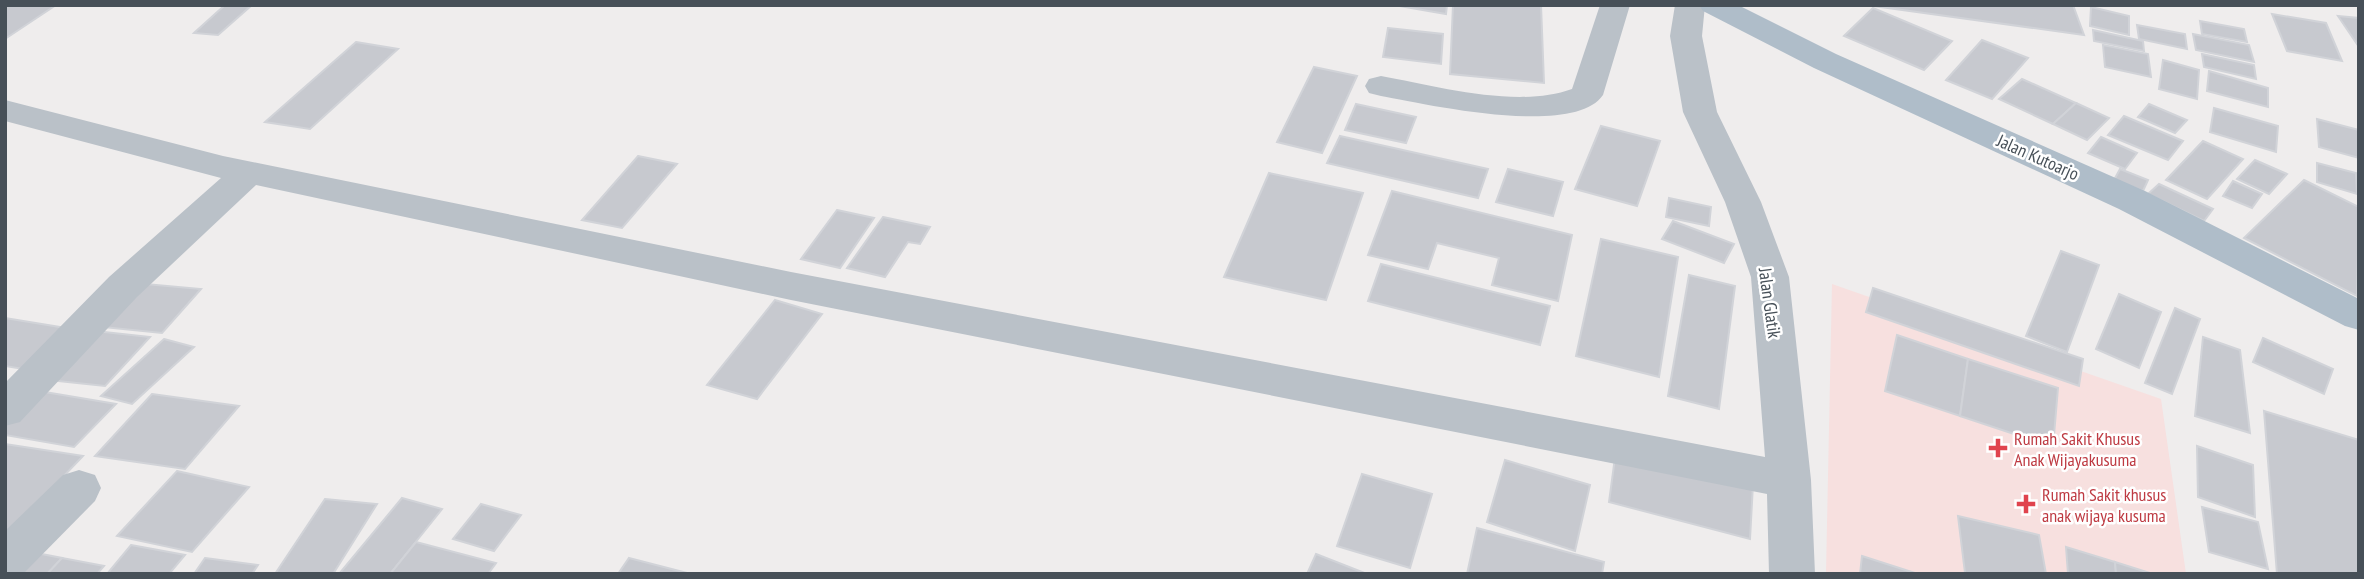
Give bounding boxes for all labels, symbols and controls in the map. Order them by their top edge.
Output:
street label: Jalan Kutoarjo [1993,128,2083,185]
street label: Jalan Glatik [1754,265,1786,340]
place label: Rumah Sakit Khusus Anak Wijayakusuma [2014,427,2140,471]
marker: Rumah Sakit Khusus Anak Wijayakusuma [1988,438,2008,458]
place label: Rumah Sakit khusus anak wijaya kusuma [2042,483,2166,527]
marker: Rumah Sakit khusus anak wijaya kusuma [2016,494,2036,514]

